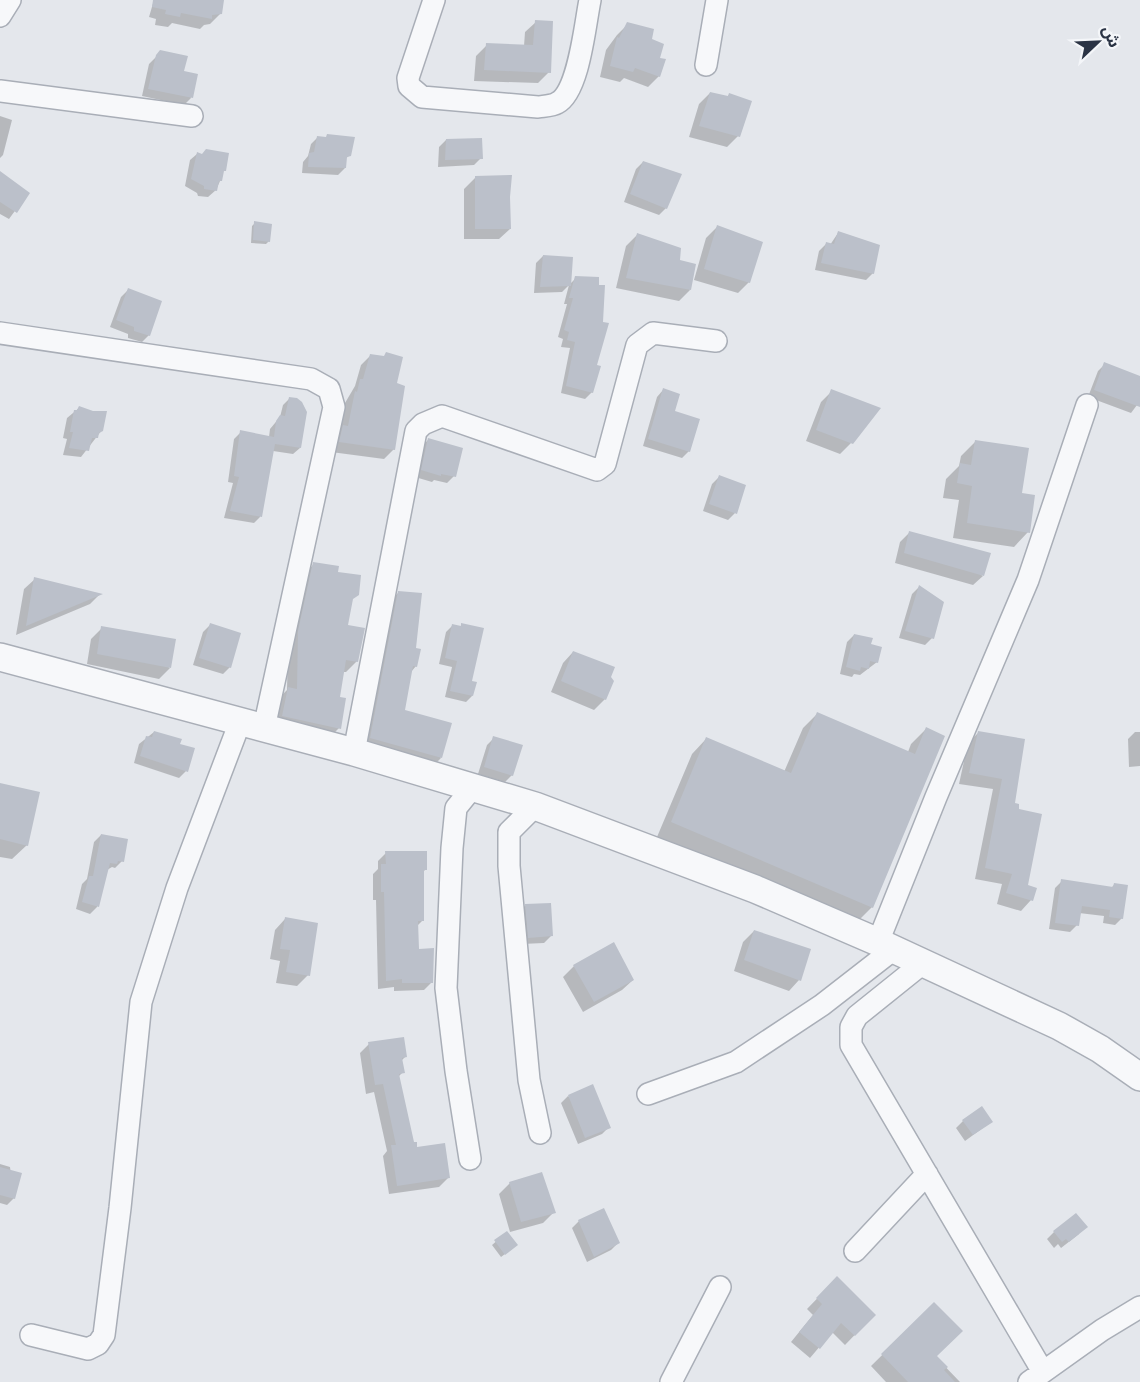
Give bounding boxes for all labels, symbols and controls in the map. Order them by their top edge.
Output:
north arrow [1068,12,1128,72]
text: ش [1098,23,1124,50]

